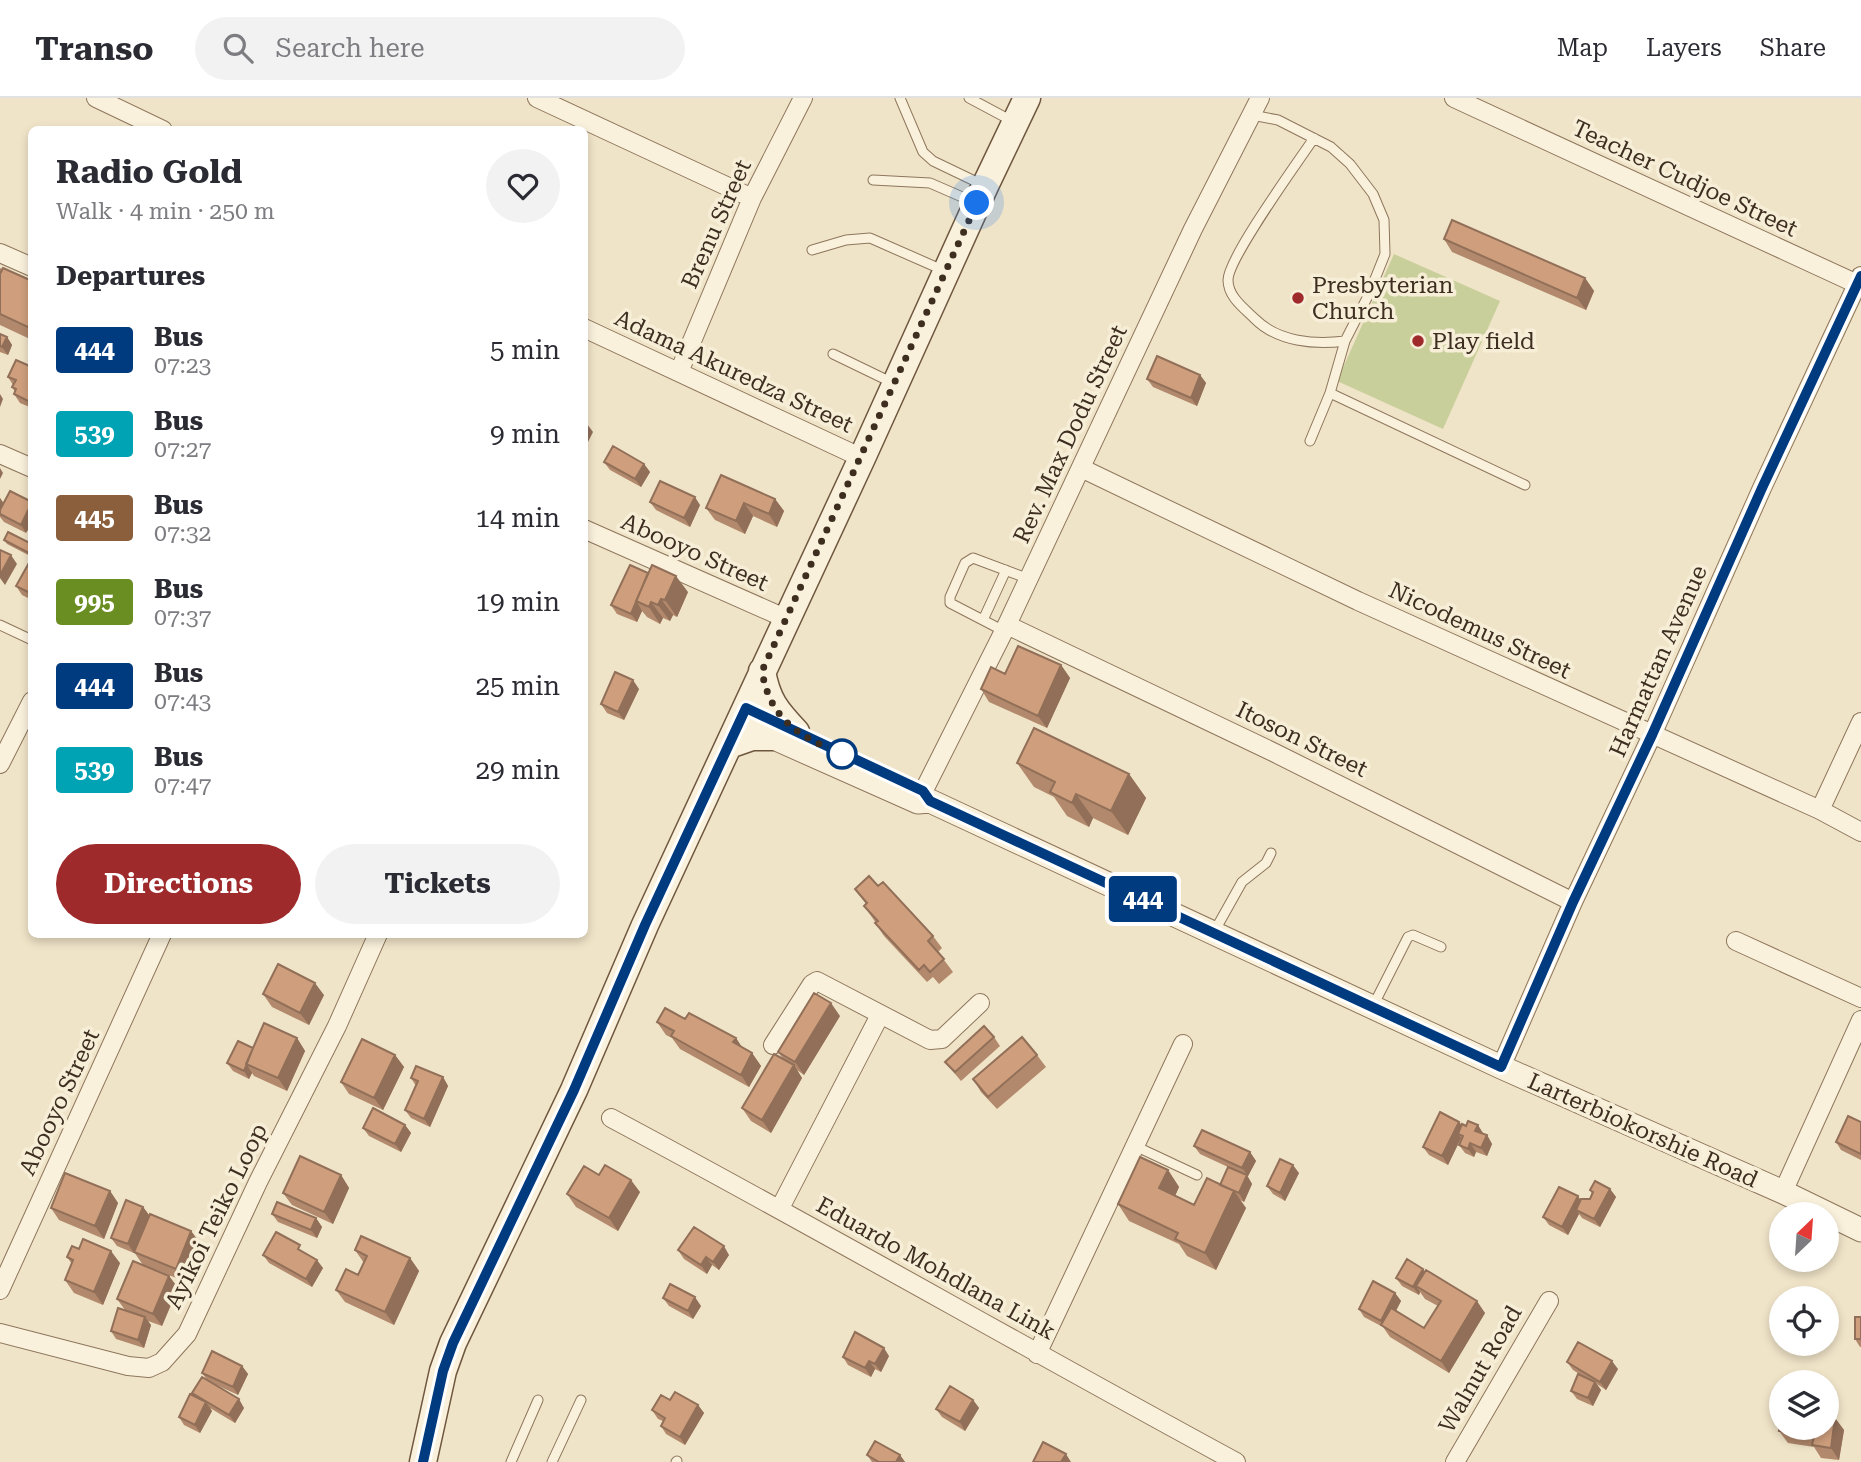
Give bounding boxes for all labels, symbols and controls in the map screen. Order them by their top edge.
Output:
search box [195,17,685,80]
text: Transo [35,29,153,68]
icon: search [219,29,257,67]
text: Search here [275,33,424,63]
text: Map [1557,34,1608,62]
text: Layers [1646,34,1722,62]
text: Share [1760,34,1826,62]
street label: Teacher Cudjoe Street [1568,114,1802,243]
button: heart [486,149,560,223]
text: Radio Gold [56,152,242,191]
street label: Brenu Street [676,155,757,293]
your location [959,185,994,220]
text: Walk · 4 min · 250 m [56,198,275,225]
text: Departures [56,261,205,291]
place label: Presbyterian Church [1312,272,1454,325]
marker: Presbyterian Church [1290,290,1306,306]
street label: Adama Akuredza Street [611,304,857,439]
street label: Rev. Max Dodu Street [1008,320,1133,548]
text: Bus [154,322,203,352]
place label: Play field [1432,328,1535,355]
marker: Play field [1410,333,1426,349]
text: 5 min [490,335,560,365]
text: 444 [74,336,115,364]
text: 07:23 [154,352,211,379]
text: Bus [154,406,203,436]
text: 9 min [490,419,560,449]
text: 539 [74,420,115,448]
text: 07:27 [154,436,211,463]
text: Bus [154,490,203,520]
text: 14 min [476,503,560,533]
text: 445 [74,504,115,532]
street label: Abooyo Street [617,508,773,597]
text: 07:32 [154,520,211,547]
street label: Harmattan Avenue [1604,561,1713,761]
text: Bus [154,574,203,604]
street label: Nicodemus Street [1384,576,1576,685]
text: 19 min [476,587,560,617]
text: 995 [74,588,115,616]
text: 07:37 [154,604,211,631]
text: Bus [154,658,203,688]
text: 25 min [476,671,560,701]
text: 444 [74,672,115,700]
text: 07:43 [154,688,211,715]
street label: Itoson Street [1232,696,1372,783]
unlabelled marker [827,739,857,769]
text: Bus [154,742,203,772]
text: 29 min [476,755,560,785]
text: 539 [74,756,115,784]
text: 07:47 [154,772,211,799]
button: Directions [56,844,301,924]
button: Tickets [315,844,560,924]
line badge: 444 [1103,876,1183,922]
text: 444 [1123,885,1163,913]
street label: Abooyo Street [14,1024,105,1180]
street label: Larterbiokorshie Road [1524,1067,1762,1194]
street label: Ayikoi Teiko Loop [160,1119,273,1313]
street label: Eduardo Mohdlana Link [812,1191,1060,1346]
north arrow [1769,1202,1839,1272]
map controls [1769,1202,1839,1440]
button: locate [1769,1286,1839,1356]
street label: Walnut Road [1433,1301,1528,1437]
button: layers [1769,1370,1839,1440]

